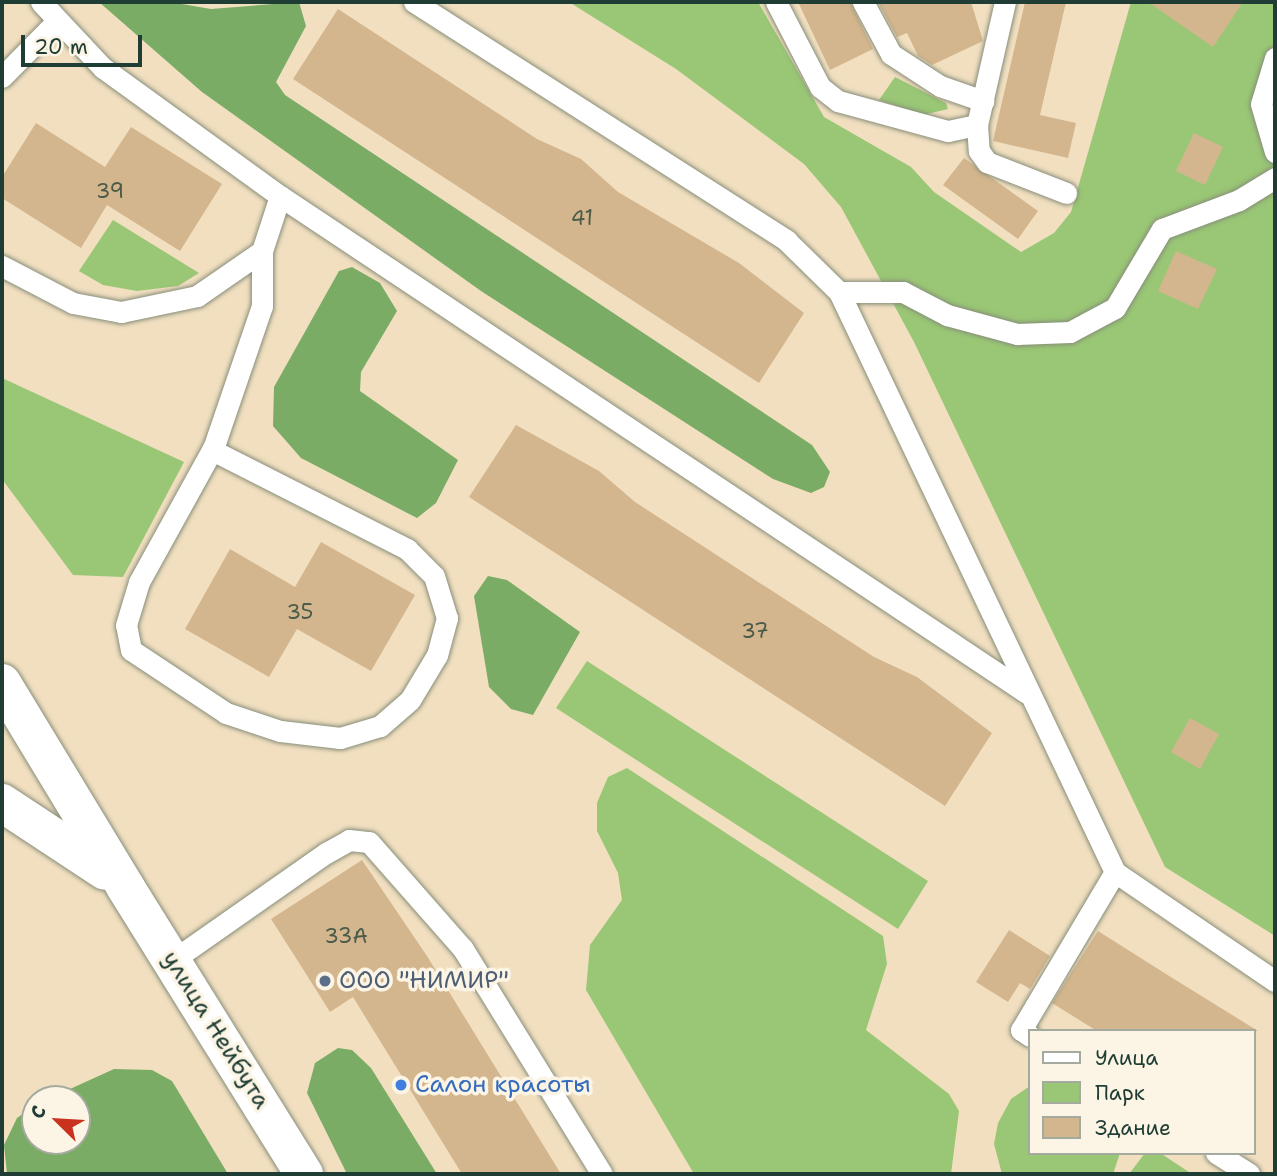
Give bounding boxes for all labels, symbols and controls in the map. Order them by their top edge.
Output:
scale bar [24,21,145,65]
text: 20 m [34,33,88,61]
house number: 39 [96,178,124,204]
house number: 41 [571,205,593,231]
house number: 35 [287,599,313,625]
house number: 37 [741,618,769,644]
house number: 33А [324,923,368,949]
street label: улица Нейбута [156,946,276,1114]
place label: ООО "НИМИР" [339,967,509,995]
marker: ООО "НИМИР" [317,973,333,989]
legend [1028,1029,1256,1155]
text: Улица [1095,1044,1158,1072]
place label: Салон красоты [415,1071,591,1099]
marker: Салон красоты [393,1077,409,1093]
text: Парк [1095,1079,1145,1107]
north arrow [21,1085,91,1155]
text: С [24,1102,52,1122]
text: Здание [1095,1114,1171,1142]

